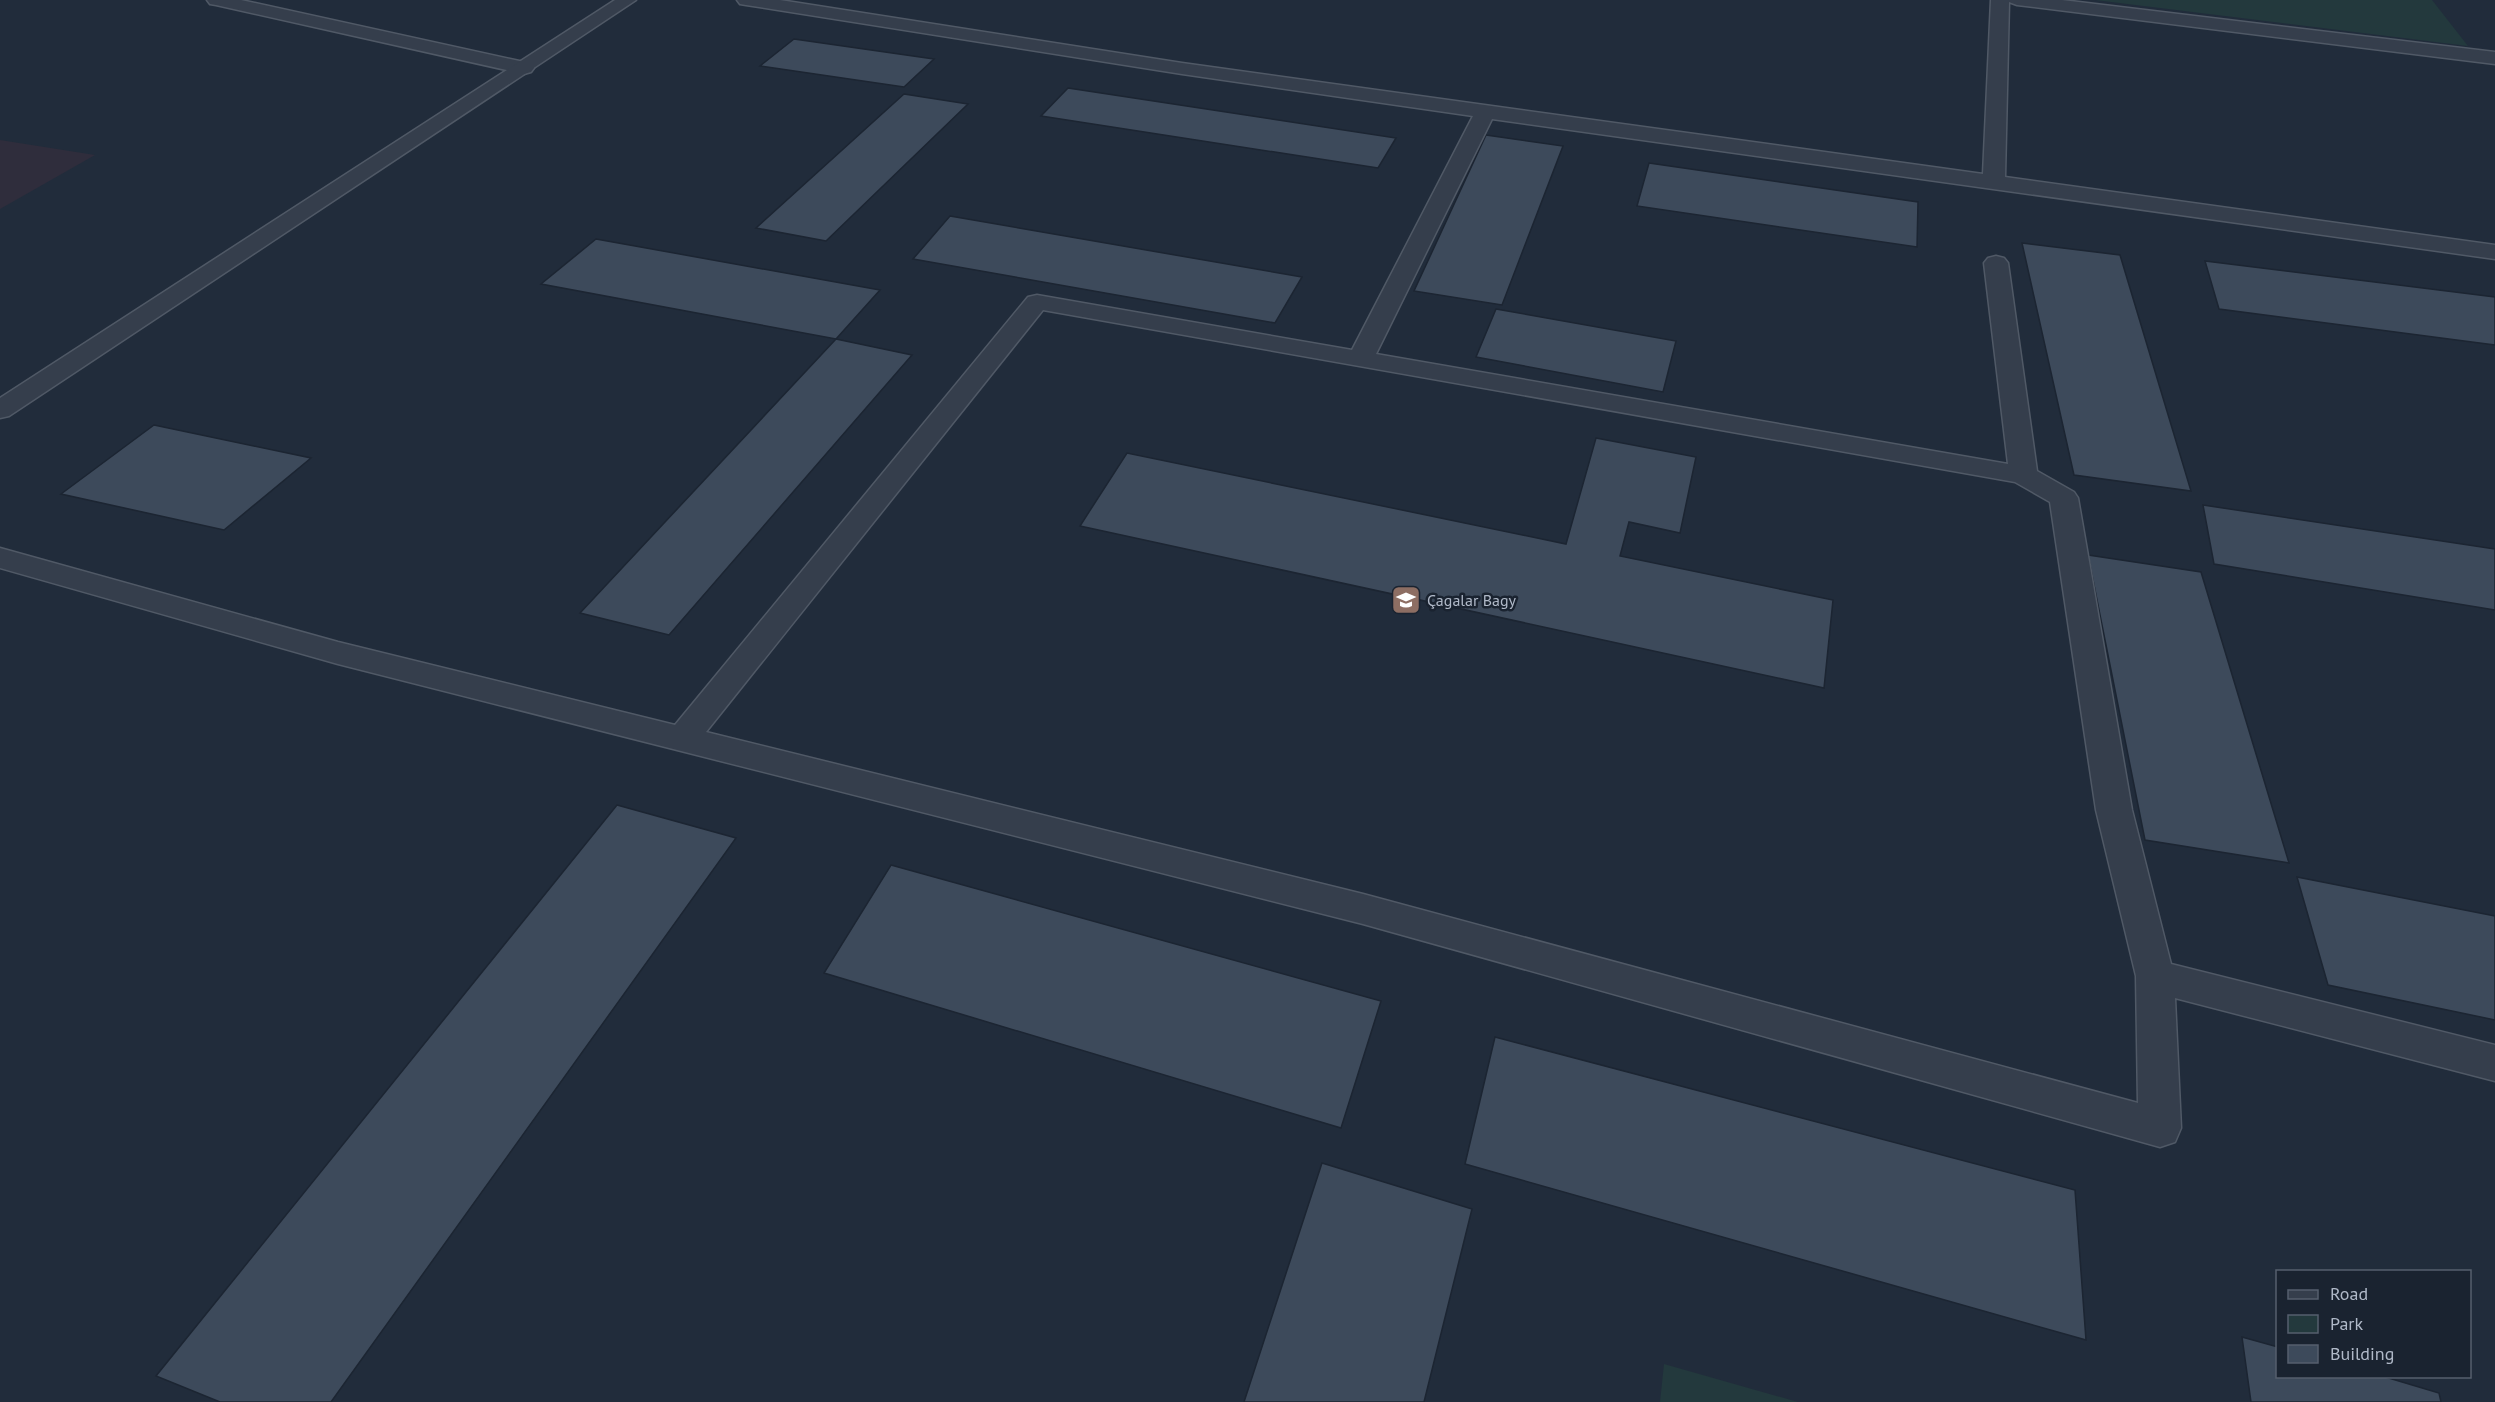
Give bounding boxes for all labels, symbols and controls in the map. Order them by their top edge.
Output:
school or university icon: Çagalar Bagy [1390,584,1422,616]
place label: Çagalar Bagy [1427,590,1517,610]
legend [2276,1270,2471,1378]
text: Road [2330,1282,2368,1305]
text: Park [2330,1312,2363,1335]
text: Building [2330,1342,2394,1365]

